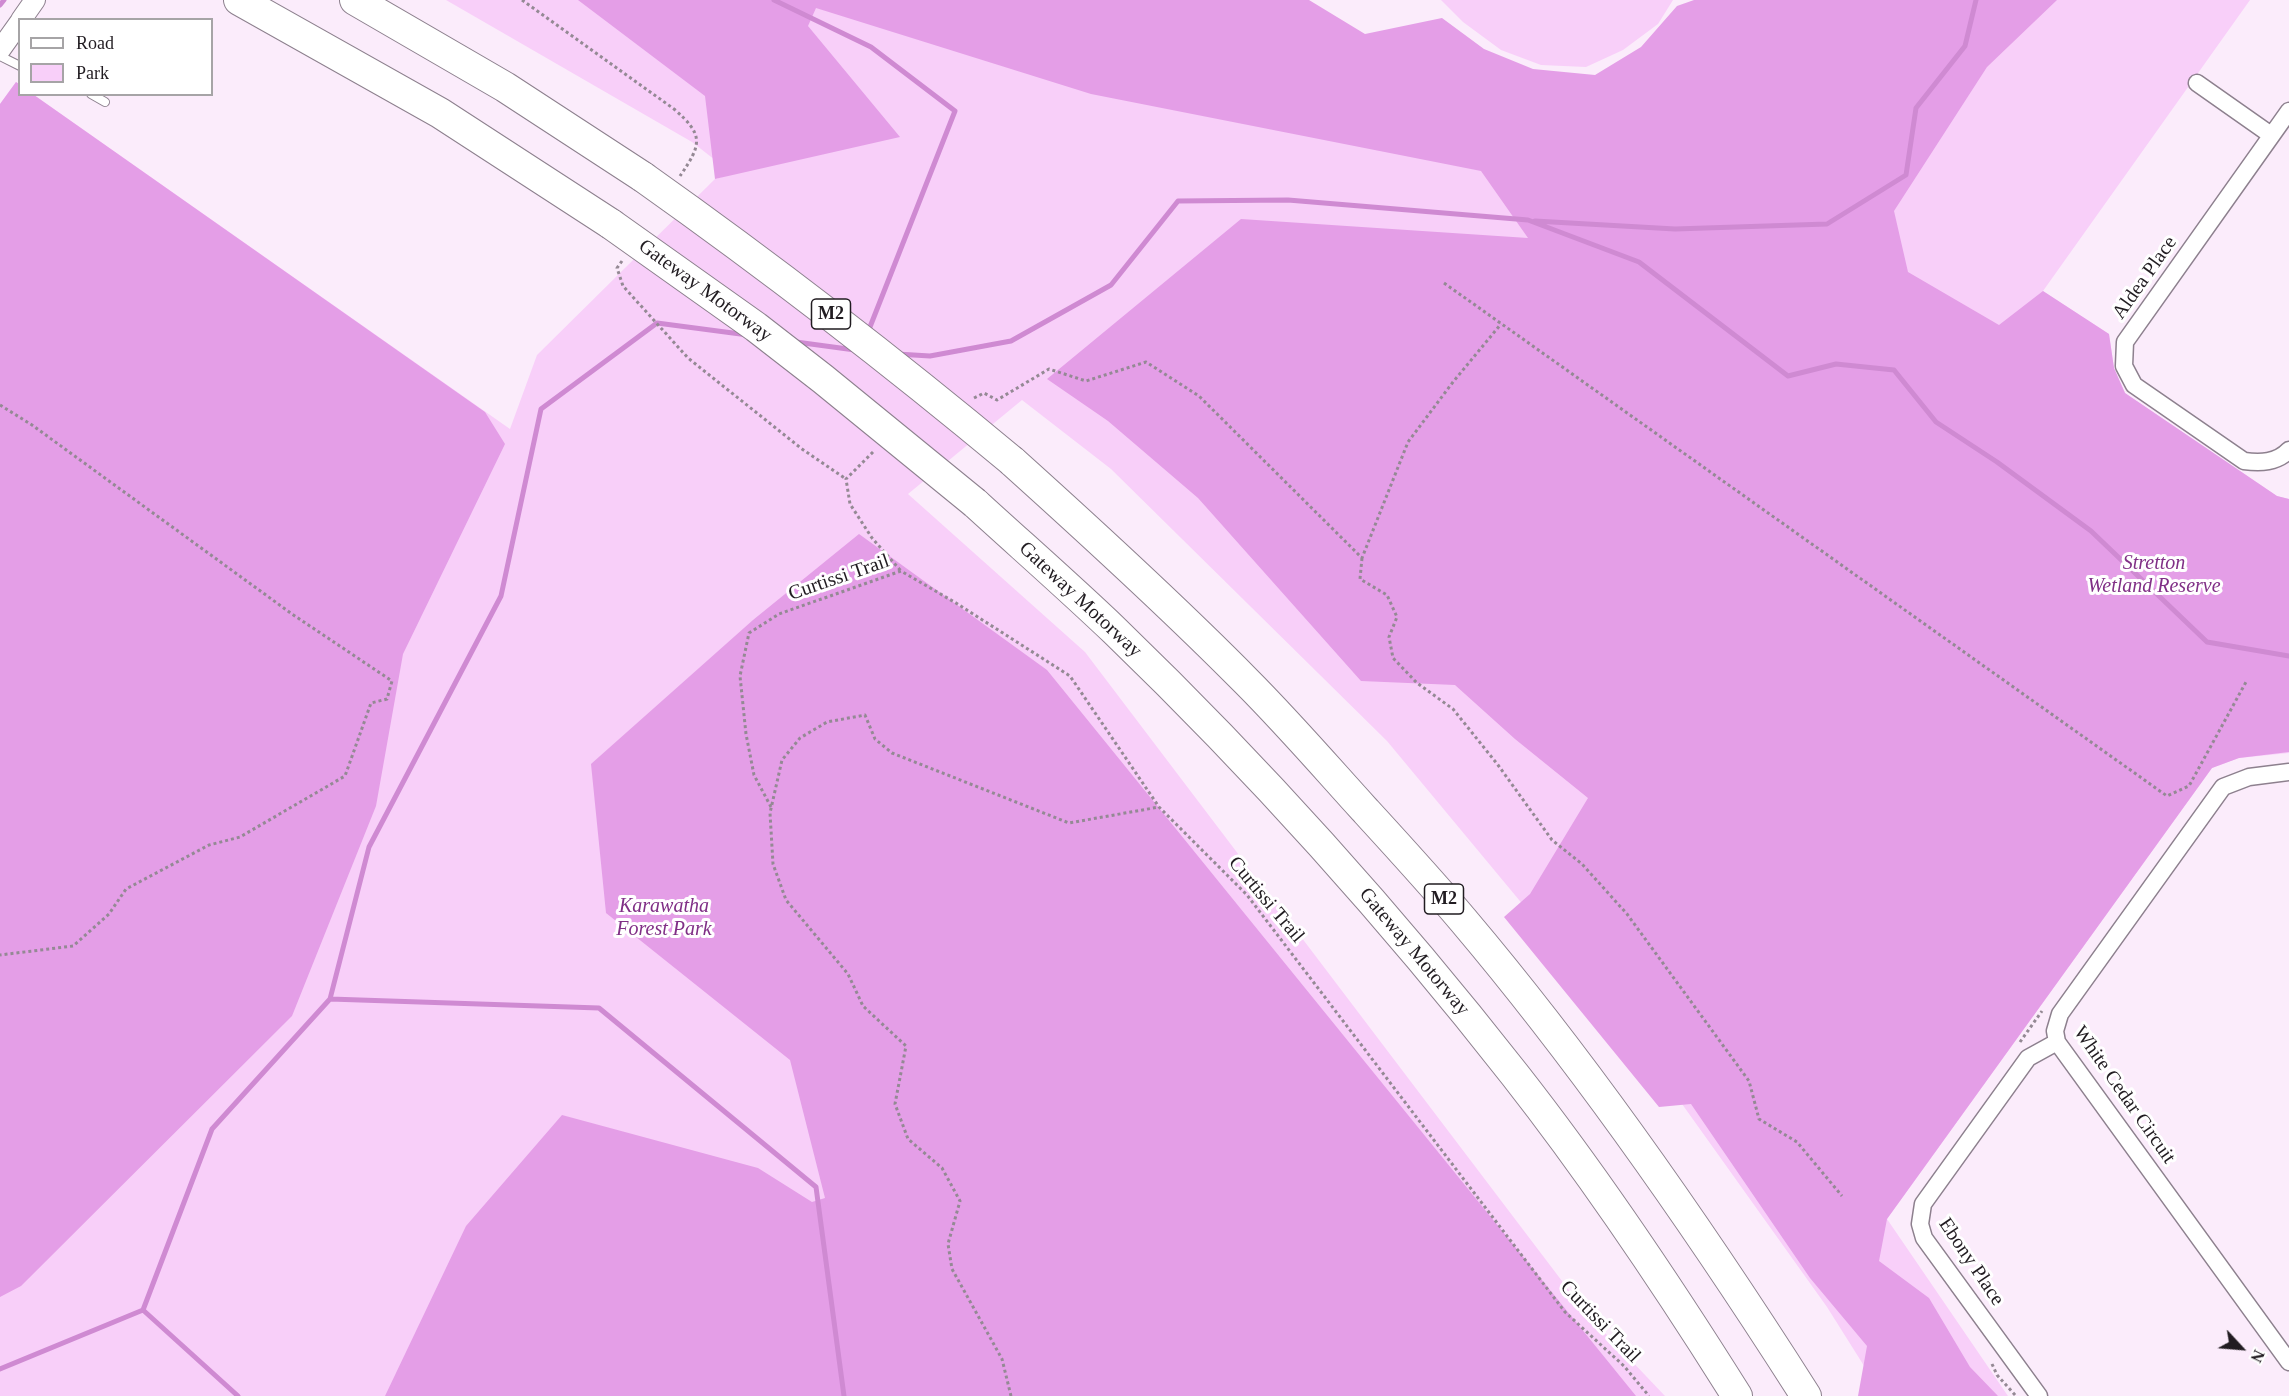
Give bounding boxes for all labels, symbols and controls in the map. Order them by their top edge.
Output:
legend [18,18,213,96]
text: Road [76,33,114,53]
text: Park [76,63,109,83]
street label: Aldea Place [2108,232,2182,324]
street label: Gateway Motorway [633,234,777,348]
road number: M2 [812,299,850,329]
street label: Gateway Motorway [1014,537,1146,663]
street label: Curtissi Trail [785,549,893,607]
park label: Stretton Wetland Reserve [2087,552,2221,599]
street label: Curtissi Trail [1223,852,1309,948]
street label: Gateway Motorway [1354,883,1474,1021]
road number: M2 [1424,884,1464,914]
park label: Karawatha Forest Park [616,895,712,942]
street label: White Cedar Circuit [2068,1022,2180,1168]
street label: Ebony Place [1933,1214,2009,1310]
street label: Curtissi Trail [1555,1276,1645,1368]
north arrow [2211,1318,2271,1378]
text: N [2247,1347,2268,1365]

